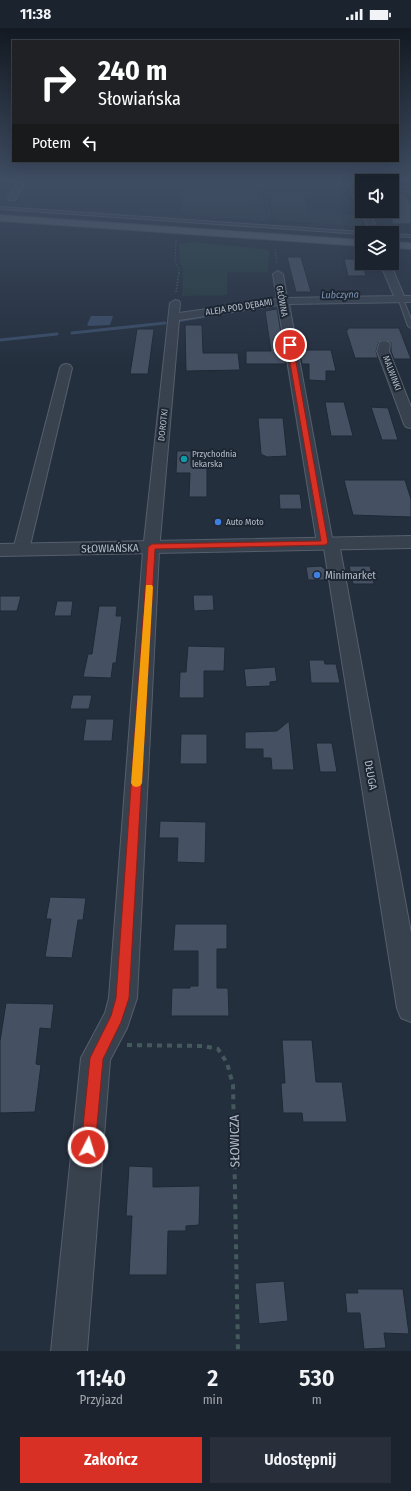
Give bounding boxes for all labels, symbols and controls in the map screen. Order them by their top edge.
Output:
text: 11:38 [20,5,51,23]
text: 240 m [98,54,167,87]
icon: right [32,56,84,108]
text: Słowiańska [98,88,181,110]
icon: left [79,132,101,154]
text: Potem [32,134,71,152]
map controls [355,174,399,270]
button: sound [355,174,399,218]
button: layers [355,226,399,270]
street label: GŁÓWNA [274,284,291,318]
water label: Lubczyna [321,289,359,301]
street label: ALEJA POD DĘBAMI [205,297,273,317]
pin [273,328,307,362]
icon: arrive [279,334,301,356]
street label: MALWINKI [381,354,403,392]
street label: DOROTKI [156,408,170,442]
place label: Przychodnia lekarska [192,449,237,469]
marker: Przychodnia lekarska [179,454,189,464]
marker: Auto Moto [213,517,223,527]
place label: Auto Moto [226,517,264,527]
street label: SŁOWIAŃSKA [81,540,139,556]
place label: Minimarket [325,569,376,582]
marker: Minimarket [312,570,322,580]
street label: DŁUGA [362,759,380,791]
street label: SŁOWICZA [227,1114,242,1167]
position arrow [67,1126,109,1168]
text: 11:40 [76,1364,126,1392]
text: 2 [207,1364,218,1392]
text: 530 [299,1364,335,1392]
text: Przyjazd [80,1392,123,1407]
text: min [203,1392,223,1407]
text: m [312,1392,322,1407]
button: Zakończ [20,1437,202,1483]
button: Udostępnij [210,1437,391,1483]

